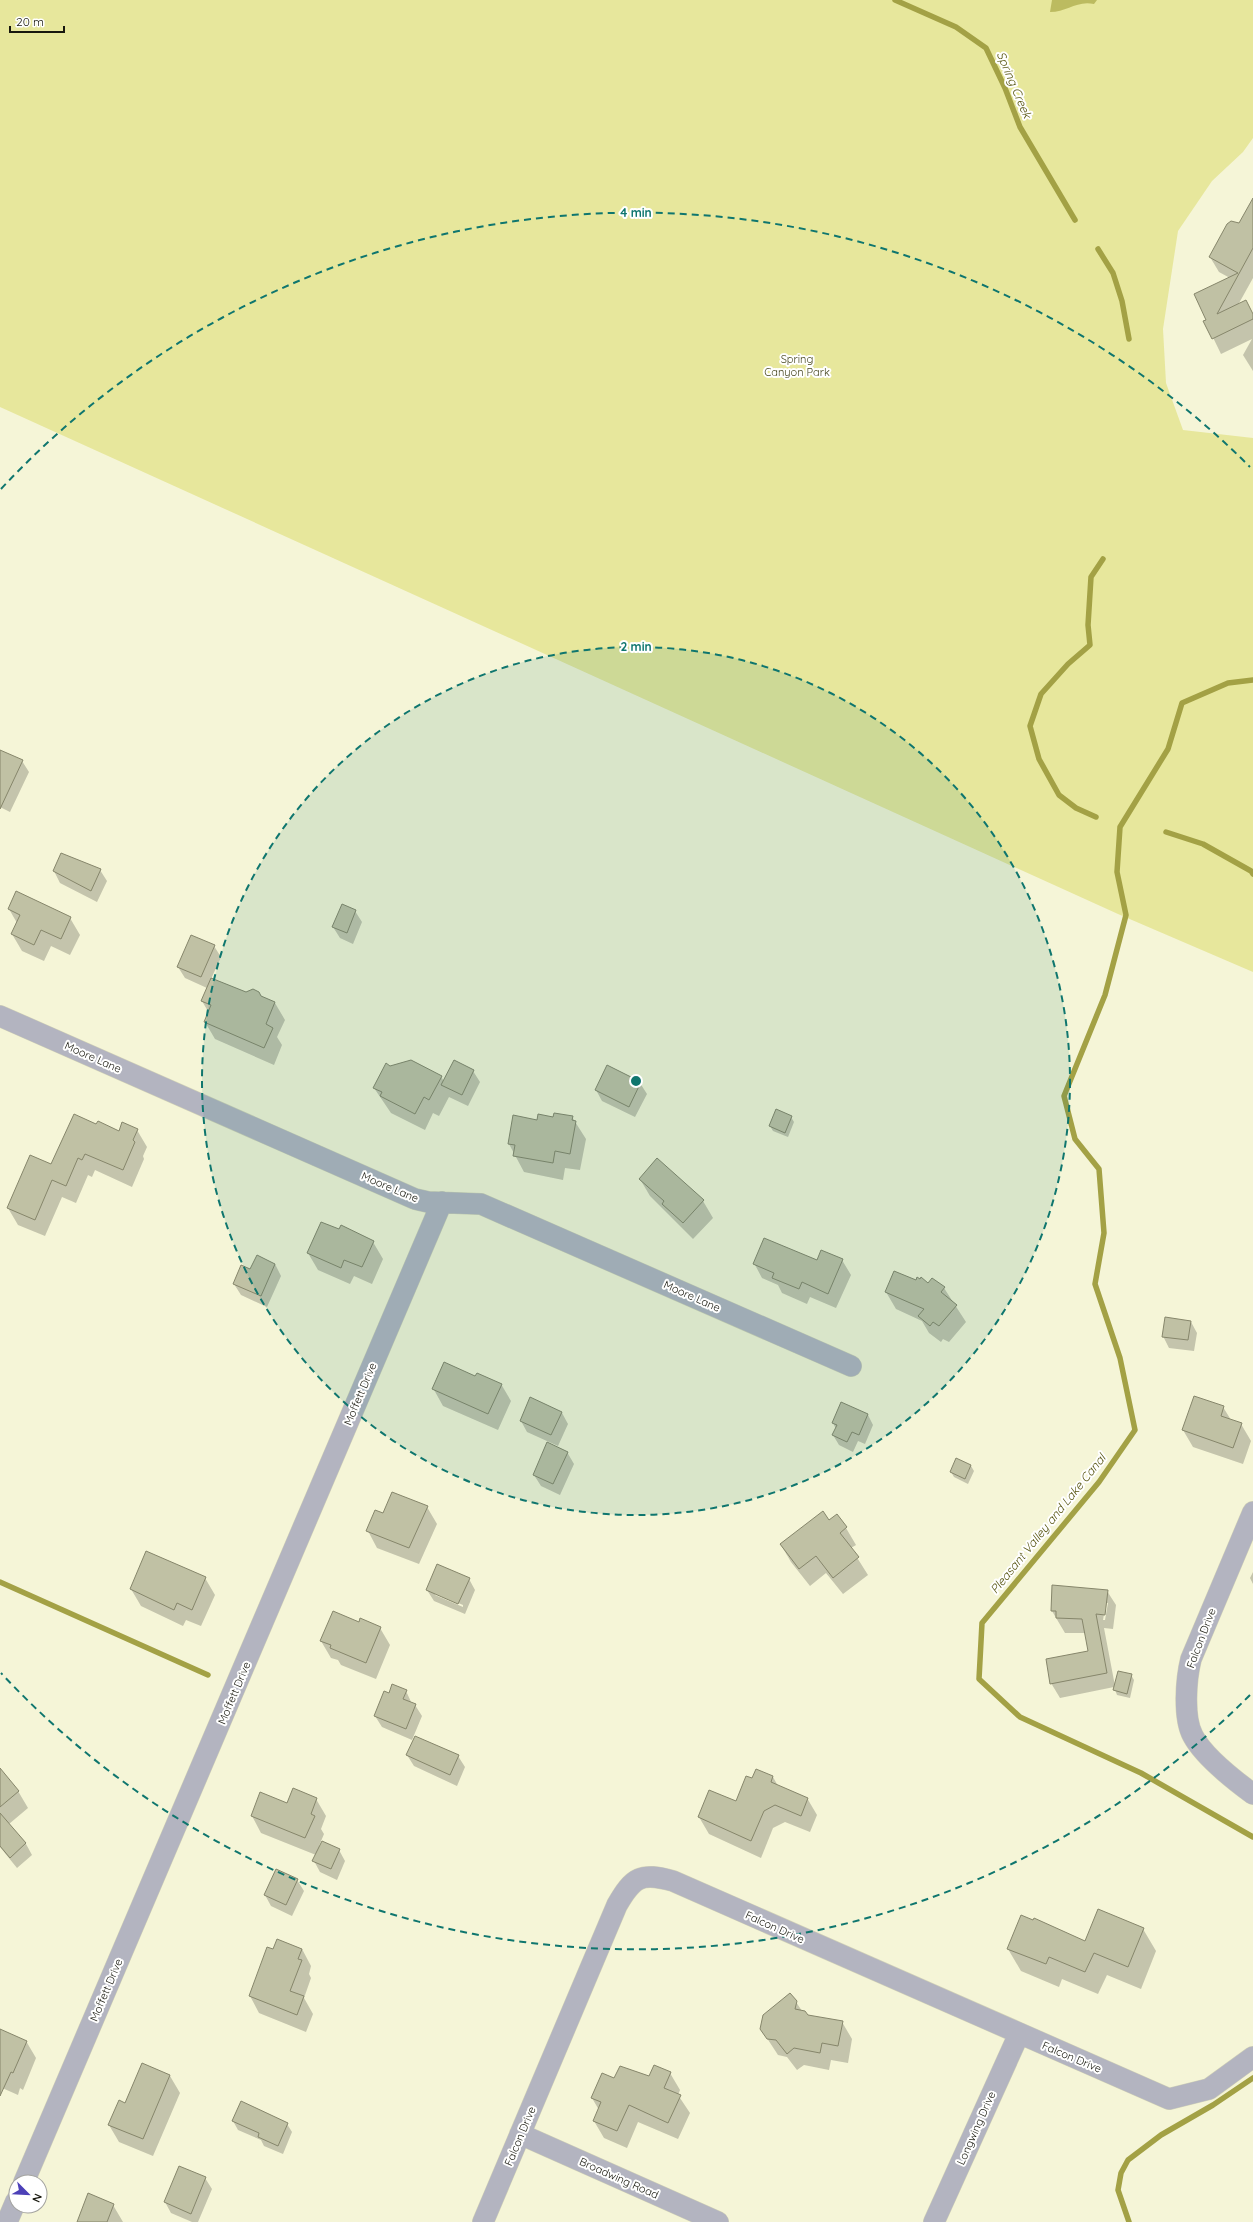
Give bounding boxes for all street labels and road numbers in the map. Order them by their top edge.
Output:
street label: Moore Lane [62,1038,124,1076]
street label: Moore Lane [359,1169,421,1205]
street label: Moore Lane [661,1277,723,1315]
street label: Moffett Drive [341,1361,379,1427]
street label: Falcon Drive [1183,1606,1219,1670]
street label: Moffett Drive [215,1660,253,1726]
street label: Falcon Drive [743,1908,807,1946]
street label: Moffett Drive [87,1957,125,2023]
street label: Falcon Drive [1040,2038,1104,2076]
street label: Longwing Drive [954,2089,998,2167]
street label: Falcon Drive [501,2104,539,2168]
street label: Broadwing Road [577,2154,661,2202]

